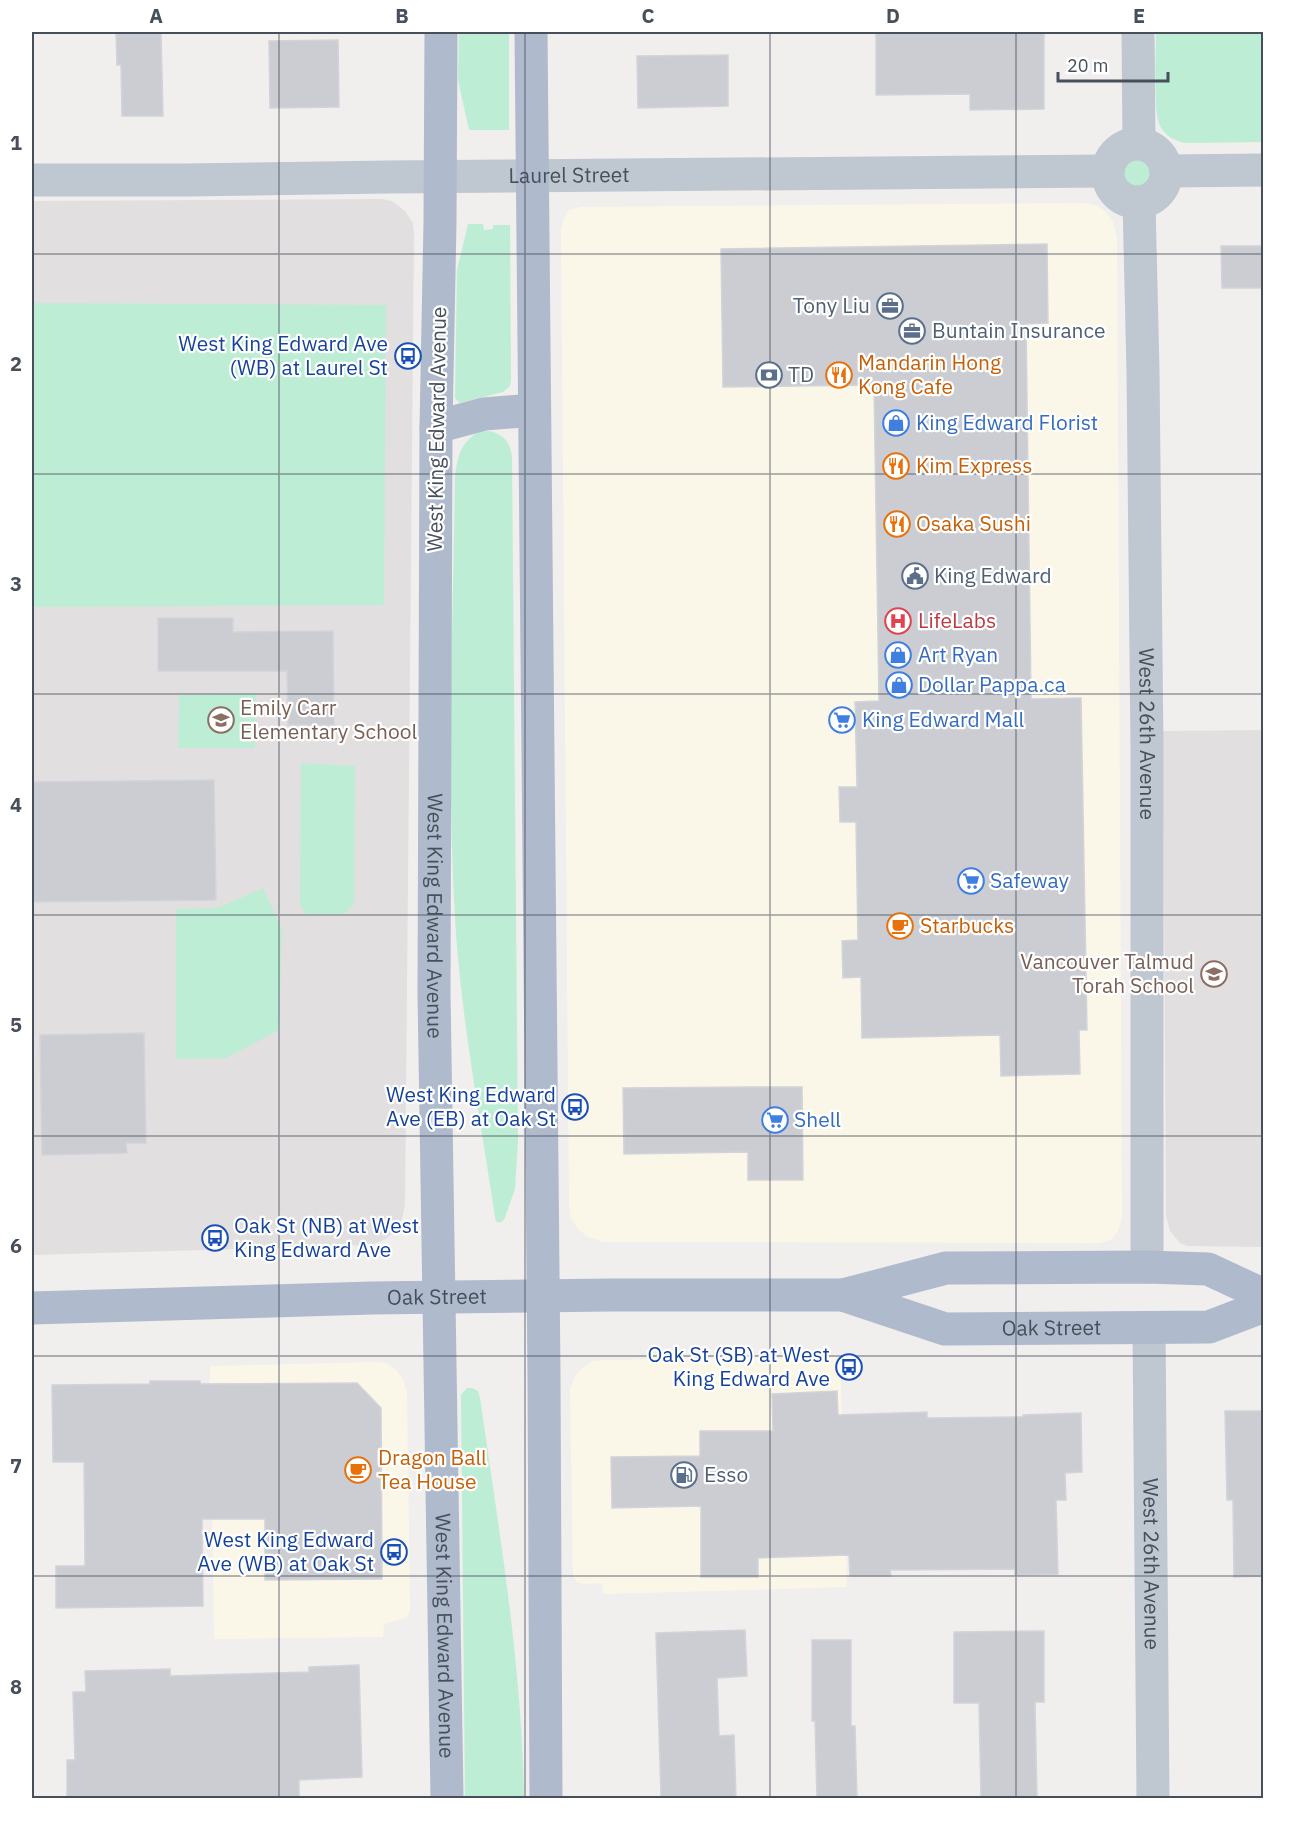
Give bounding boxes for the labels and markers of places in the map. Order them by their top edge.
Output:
place label: Tony Liu [793,291,870,319]
office icon: Tony Liu [875,291,905,321]
office icon: Buntain Insurance [897,316,927,346]
place label: Buntain Insurance [932,316,1106,344]
place label: West King Edward Ave (WB) at Laurel St [178,329,388,381]
bus stop icon: West King Edward Ave (WB) at Laurel St [393,341,423,371]
place label: Mandarin Hong Kong Cafe [858,348,1001,400]
bank icon: TD [754,360,784,390]
place label: TD [788,360,814,388]
restaurant icon: Mandarin Hong Kong Cafe [824,360,854,390]
shop icon: King Edward Florist [881,408,911,438]
place label: King Edward Florist [916,408,1098,436]
restaurant icon: Kim Express [881,451,911,481]
place label: Kim Express [916,451,1032,479]
restaurant icon: Osaka Sushi [882,509,912,539]
place label: Osaka Sushi [916,509,1031,537]
public building icon: King Edward [900,561,930,591]
place label: King Edward [934,561,1052,589]
hospital icon: LifeLabs [883,606,913,636]
place label: LifeLabs [918,606,996,634]
shop icon: Art Ryan [883,640,913,670]
place label: Art Ryan [918,640,998,668]
shop icon: Dollar Pappa.ca [884,670,914,700]
place label: Dollar Pappa.ca [918,670,1066,698]
place label: Emily Carr Elementary School [240,693,417,745]
school or university icon: Emily Carr Elementary School [206,705,236,735]
supermarket icon: King Edward Mall [827,705,857,735]
place label: King Edward Mall [862,705,1024,733]
supermarket icon: Safeway [956,866,986,896]
place label: Safeway [990,866,1070,894]
cafe icon: Starbucks [885,911,915,941]
place label: Starbucks [920,911,1014,939]
place label: Vancouver Talmud Torah School [1020,947,1194,999]
school or university icon: Vancouver Talmud Torah School [1199,959,1229,989]
place label: West King Edward Ave (EB) at Oak St [386,1080,556,1132]
bus stop icon: West King Edward Ave (EB) at Oak St [560,1092,590,1122]
supermarket icon: Shell [760,1105,790,1135]
place label: Shell [794,1105,841,1133]
place label: Oak St (NB) at West King Edward Ave [234,1211,419,1263]
bus stop icon: Oak St (NB) at West King Edward Ave [200,1223,230,1253]
place label: Oak St (SB) at West King Edward Ave [648,1340,830,1392]
bus stop icon: Oak St (SB) at West King Edward Ave [834,1352,864,1382]
place label: Dragon Ball Tea House [378,1443,487,1495]
cafe icon: Dragon Ball Tea House [343,1455,373,1485]
fuel station icon: Esso [669,1460,699,1490]
place label: Esso [704,1460,748,1488]
place label: West King Edward Ave (WB) at Oak St [197,1525,374,1577]
bus stop icon: West King Edward Ave (WB) at Oak St [379,1537,409,1567]

